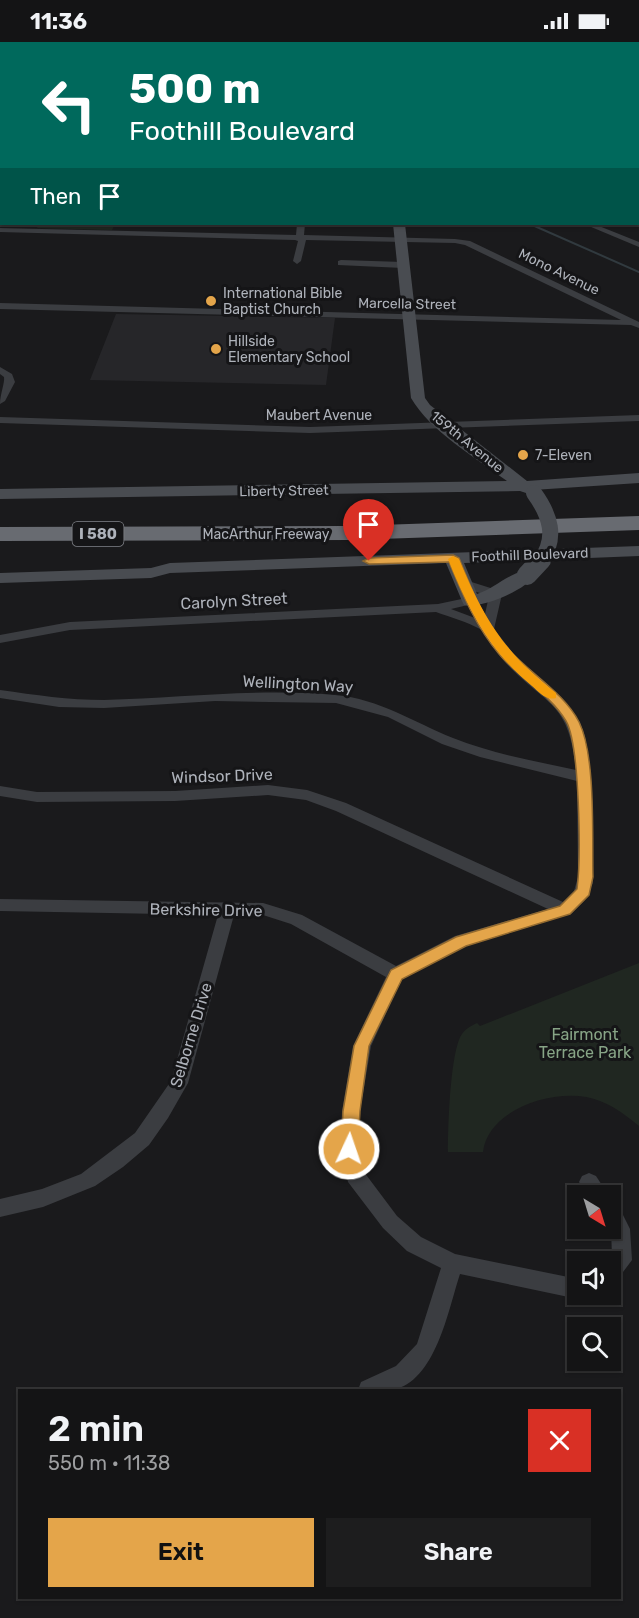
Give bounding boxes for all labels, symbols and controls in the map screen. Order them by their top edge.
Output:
text: 11:36 [30,8,87,35]
text: 500 m [129,64,261,114]
icon: left [30,66,108,144]
text: Foothill Boulevard [129,115,355,147]
icon: arrive [93,180,126,213]
text: Then [30,183,81,210]
street label: Mono Avenue [516,245,602,299]
place label: International Bible Baptist Church [223,285,342,318]
marker: International Bible Baptist Church [204,294,218,308]
street label: Marcella Street [358,295,457,313]
place label: Hillside Elementary School [228,333,350,366]
marker: Hillside Elementary School [209,342,223,356]
street label: Maubert Avenue [266,407,372,424]
street label: 159th Avenue [427,407,507,477]
place label: 7-Eleven [535,447,592,464]
marker: 7-Eleven [516,448,530,462]
street label: Liberty Street [239,482,329,500]
pin [343,499,394,561]
icon: arrive [352,508,385,541]
road number: I 580 [72,522,124,546]
street label: MacArthur Freeway [202,526,330,543]
street label: Foothill Boulevard [471,544,589,566]
street label: Carolyn Street [180,589,288,613]
street label: Wellington Way [242,672,354,696]
street label: Windsor Drive [171,765,273,787]
street label: Berkshire Drive [149,900,263,920]
street label: Selborne Drive [166,980,216,1090]
park label: Fairmont Terrace Park [539,1025,632,1062]
position arrow [317,1117,381,1181]
north arrow [567,1185,621,1239]
map controls [567,1185,621,1371]
button: sound [567,1251,621,1305]
button: search [567,1317,621,1371]
text: 2 min [48,1407,144,1450]
button: close [528,1409,591,1472]
text: 550 m · 11:38 [48,1451,171,1475]
button: Exit [48,1518,314,1587]
button: Share [326,1518,591,1587]

